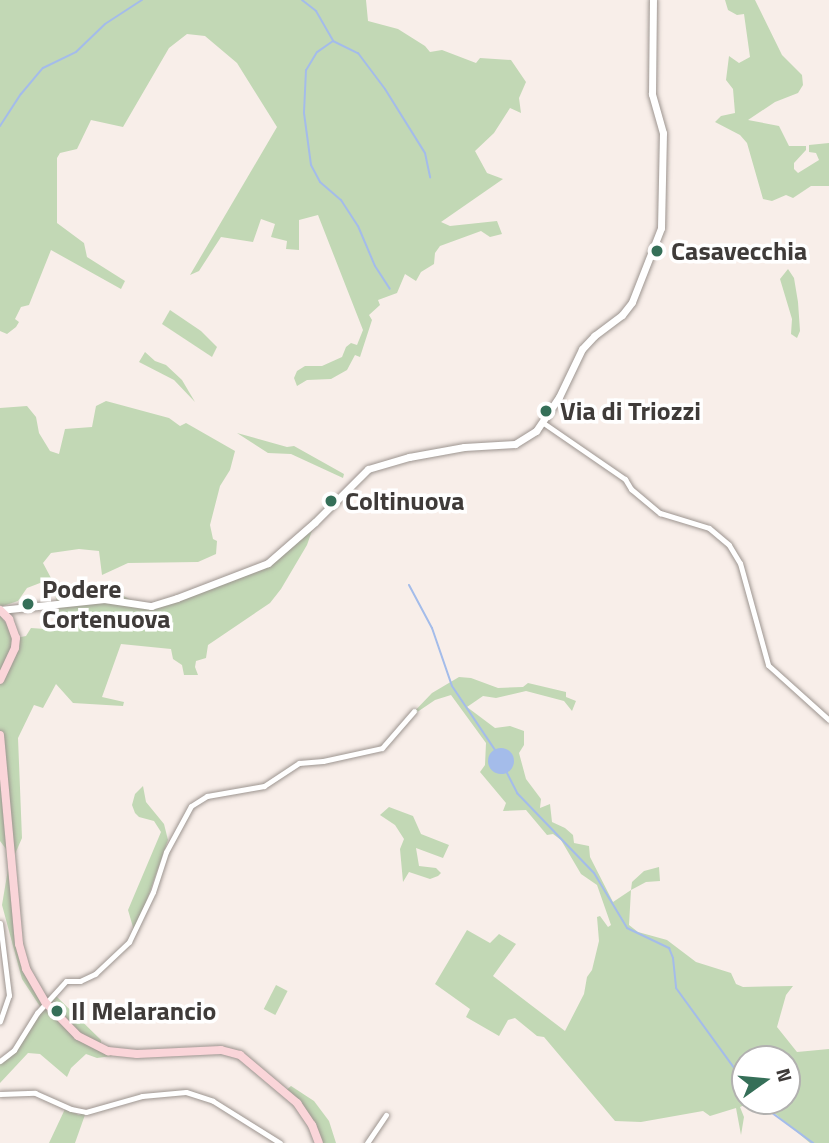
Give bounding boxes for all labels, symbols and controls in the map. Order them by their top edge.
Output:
place label: Casavecchia [671,235,807,267]
marker: Casavecchia [649,243,665,259]
place label: Via di Triozzi [560,395,701,427]
marker: Via di Triozzi [538,403,554,419]
place label: Coltinuova [345,485,464,517]
marker: Coltinuova [323,493,339,509]
place label: Podere Cortenuova [42,573,171,634]
marker: Podere Cortenuova [20,596,36,612]
place label: Il Melarancio [71,995,216,1027]
marker: Il Melarancio [49,1003,65,1019]
north arrow [731,1045,801,1115]
text: N [769,1065,801,1085]

